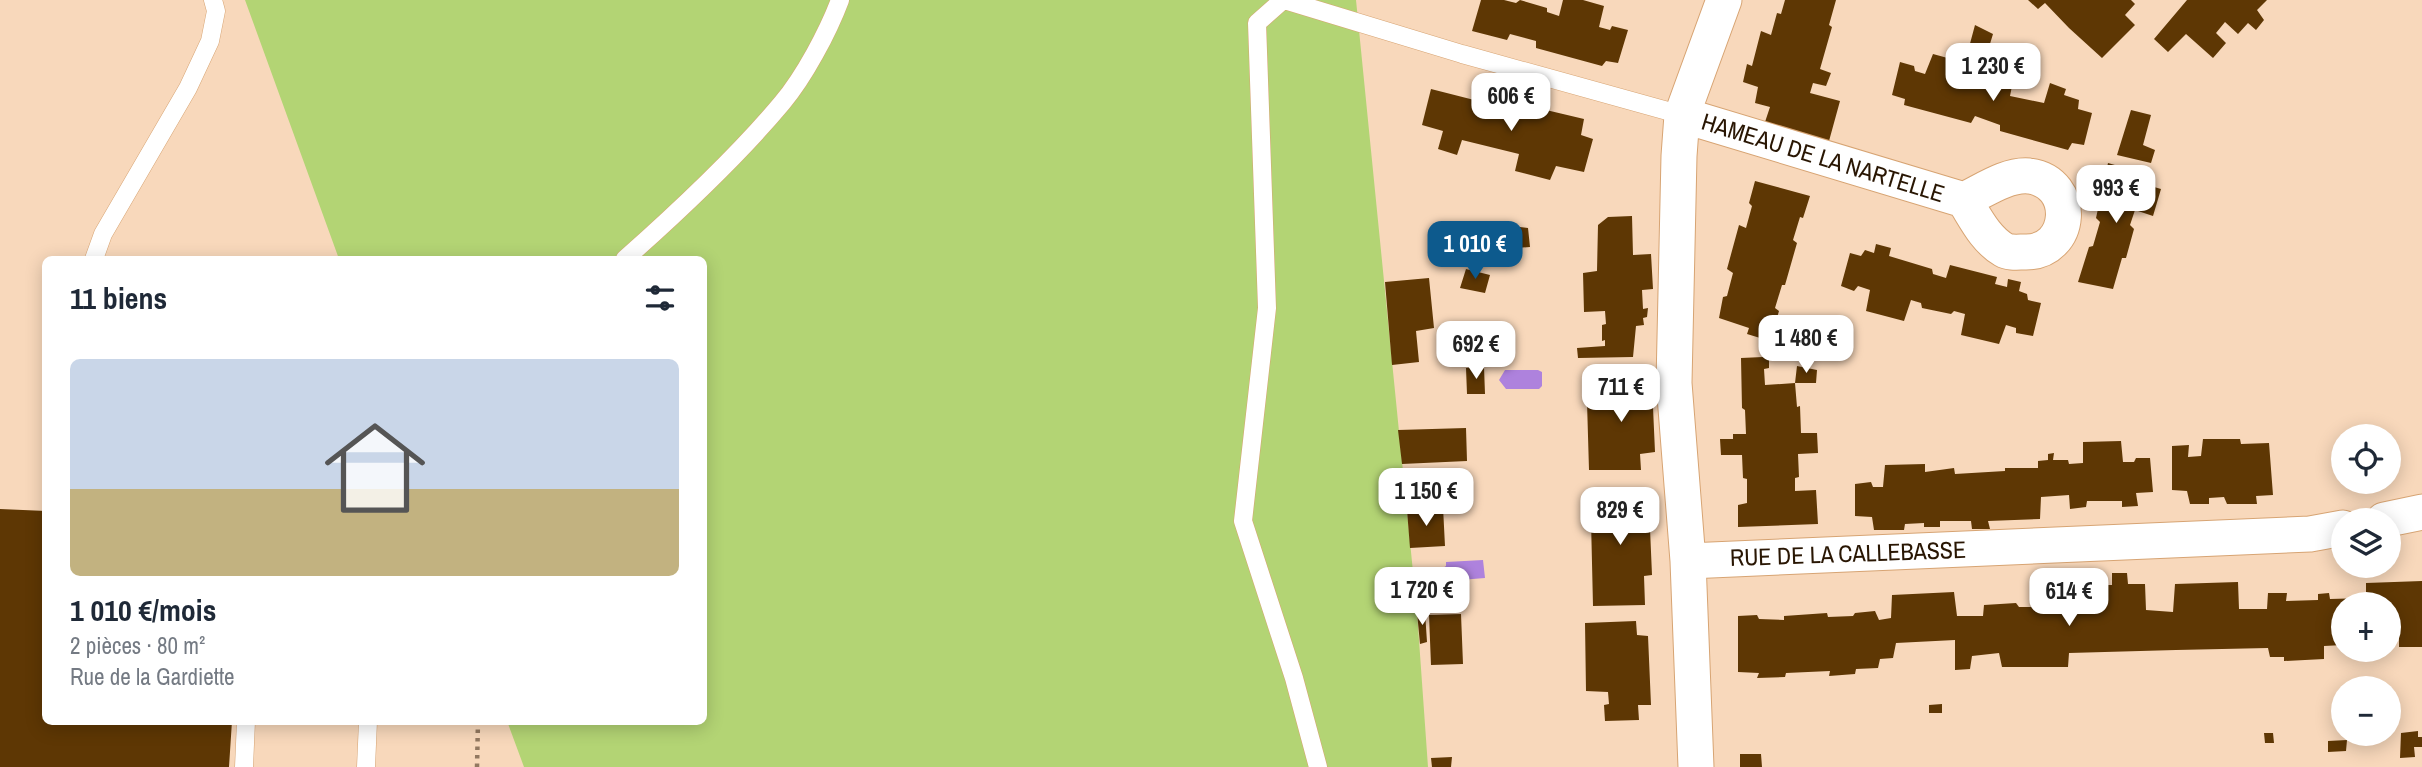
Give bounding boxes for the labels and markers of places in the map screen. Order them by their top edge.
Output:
pin: 1 230 € [1928,43,2058,103]
pin: 606 € [1462,74,1560,133]
pin: 993 € [2067,166,2165,225]
pin: 1 010 € [1410,222,1540,281]
pin: 1 480 € [1741,316,1871,375]
pin: 692 € [1427,322,1525,381]
pin: 711 € [1572,364,1670,424]
pin: 1 150 € [1361,468,1491,528]
pin: 829 € [1571,488,1669,547]
pin: 1 720 € [1357,568,1487,627]
pin: 614 € [2020,568,2118,628]

